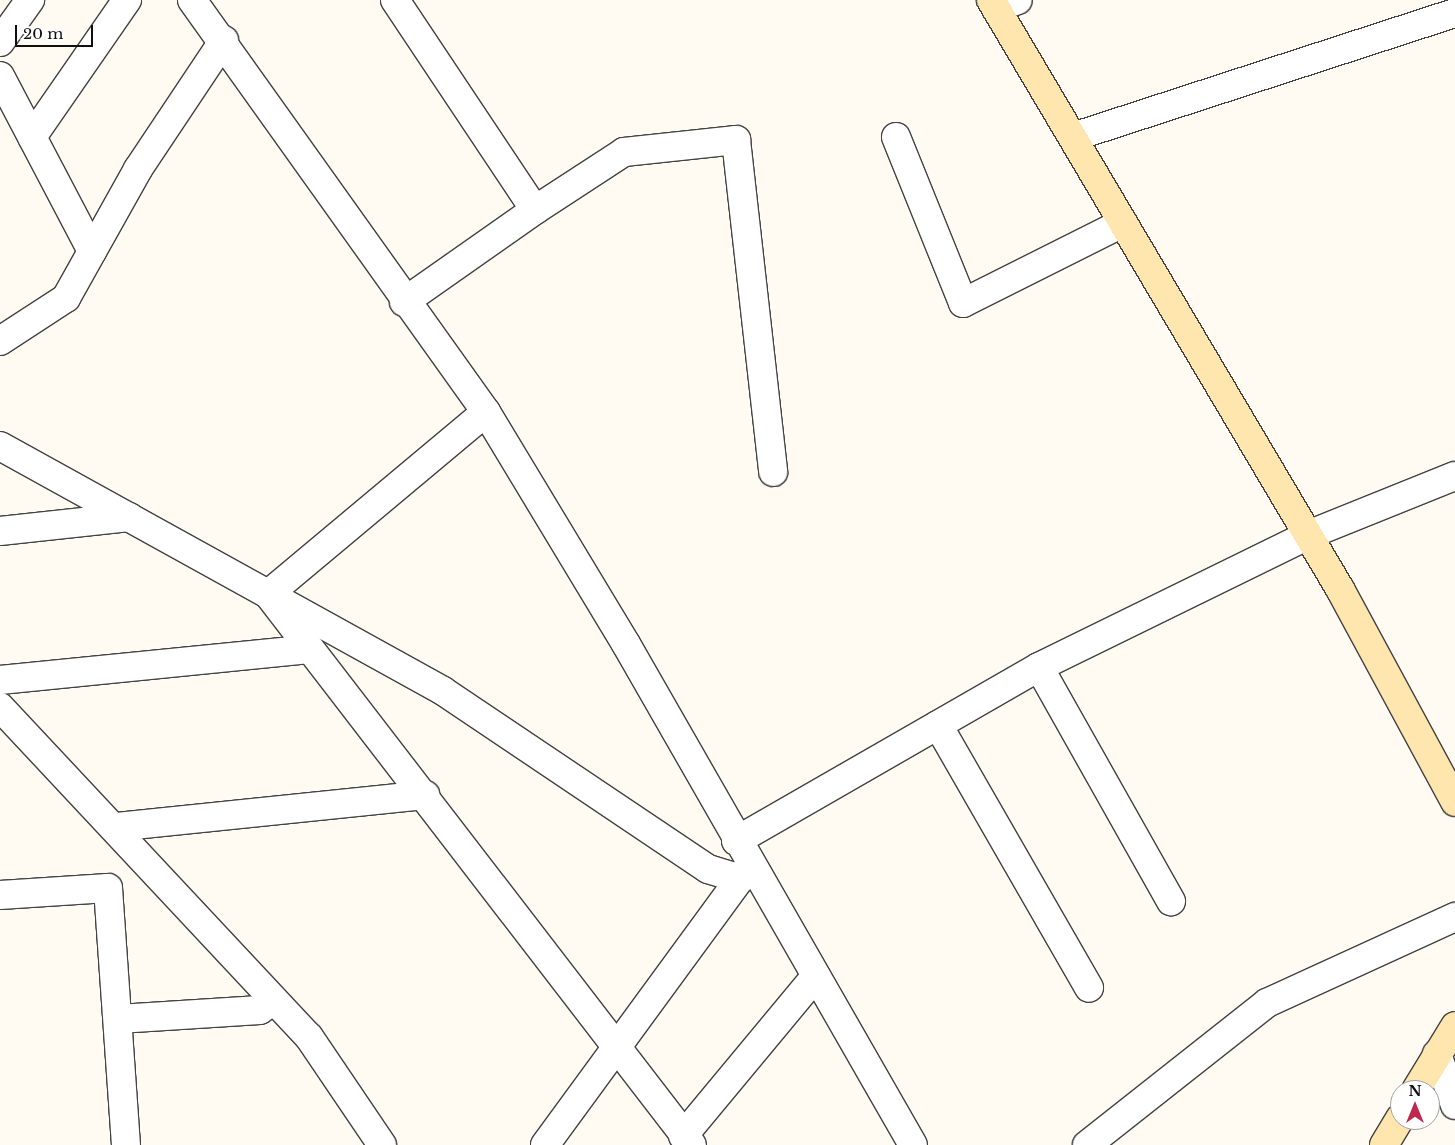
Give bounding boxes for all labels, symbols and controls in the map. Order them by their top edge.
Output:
scale bar [18,15,95,47]
text: 20 m [23,24,63,43]
north arrow [1390,1080,1440,1130]
text: N [1408,1082,1422,1100]

